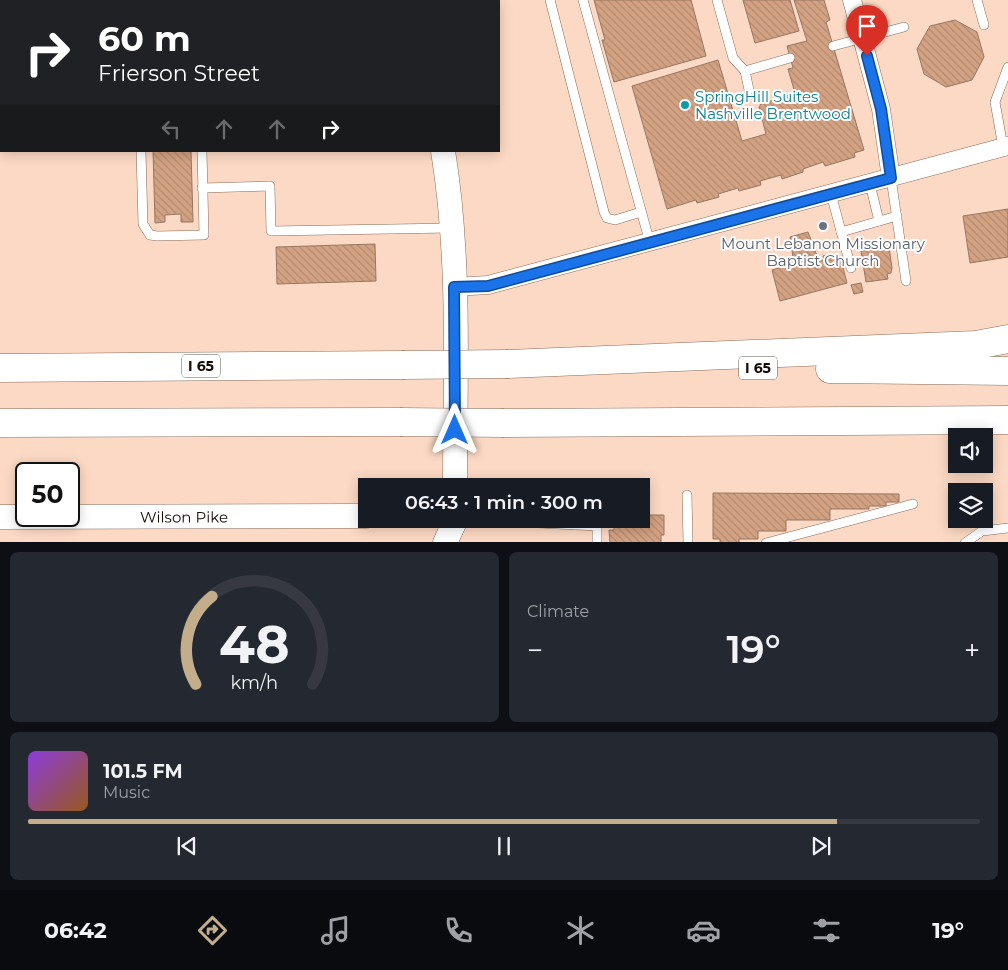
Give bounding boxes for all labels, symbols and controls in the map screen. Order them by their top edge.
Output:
pin [846,5,888,56]
icon: arrive [853,12,881,40]
text: 60 m [98,17,191,60]
icon: right [15,20,80,85]
text: Frierson Street [98,60,260,87]
place label: SpringHill Suites Nashville Brentwood [695,87,851,123]
marker: SpringHill Suites Nashville Brentwood [679,99,691,111]
icon: left [157,115,185,143]
icon: ahead [210,115,238,143]
icon: ahead [263,115,291,143]
icon: right [316,115,344,143]
marker: Mount Lebanon Missionary Baptist Church [817,220,829,232]
place label: Mount Lebanon Missionary Baptist Church [721,234,926,270]
road number: I 65 [182,354,220,378]
road number: I 65 [739,356,777,379]
position arrow [428,403,480,455]
map controls [948,428,993,528]
button: sound [948,428,993,473]
speed limit sign: 50 [15,462,80,527]
button: layers [948,483,993,528]
text: 06:43 · 1 min · 300 m [405,491,603,514]
street label: Wilson Pike [140,507,228,526]
text: Climate [527,602,589,621]
text: 48 [219,613,290,676]
text: 19° [726,626,781,673]
text: − [527,633,543,667]
text: + [964,633,980,667]
text: km/h [231,672,278,693]
text: 101.5 FM [103,760,183,783]
text: Music [103,783,150,802]
icon: previous [173,832,201,860]
icon: pause [490,832,518,860]
icon: next [807,832,835,860]
icon: directions [195,913,230,948]
icon: music [318,913,353,948]
icon: phone [441,913,476,948]
icon: climate [563,913,598,948]
icon: car [686,913,721,948]
icon: filters [809,913,844,948]
text: 06:42 [44,917,107,944]
text: 19° [932,917,964,944]

